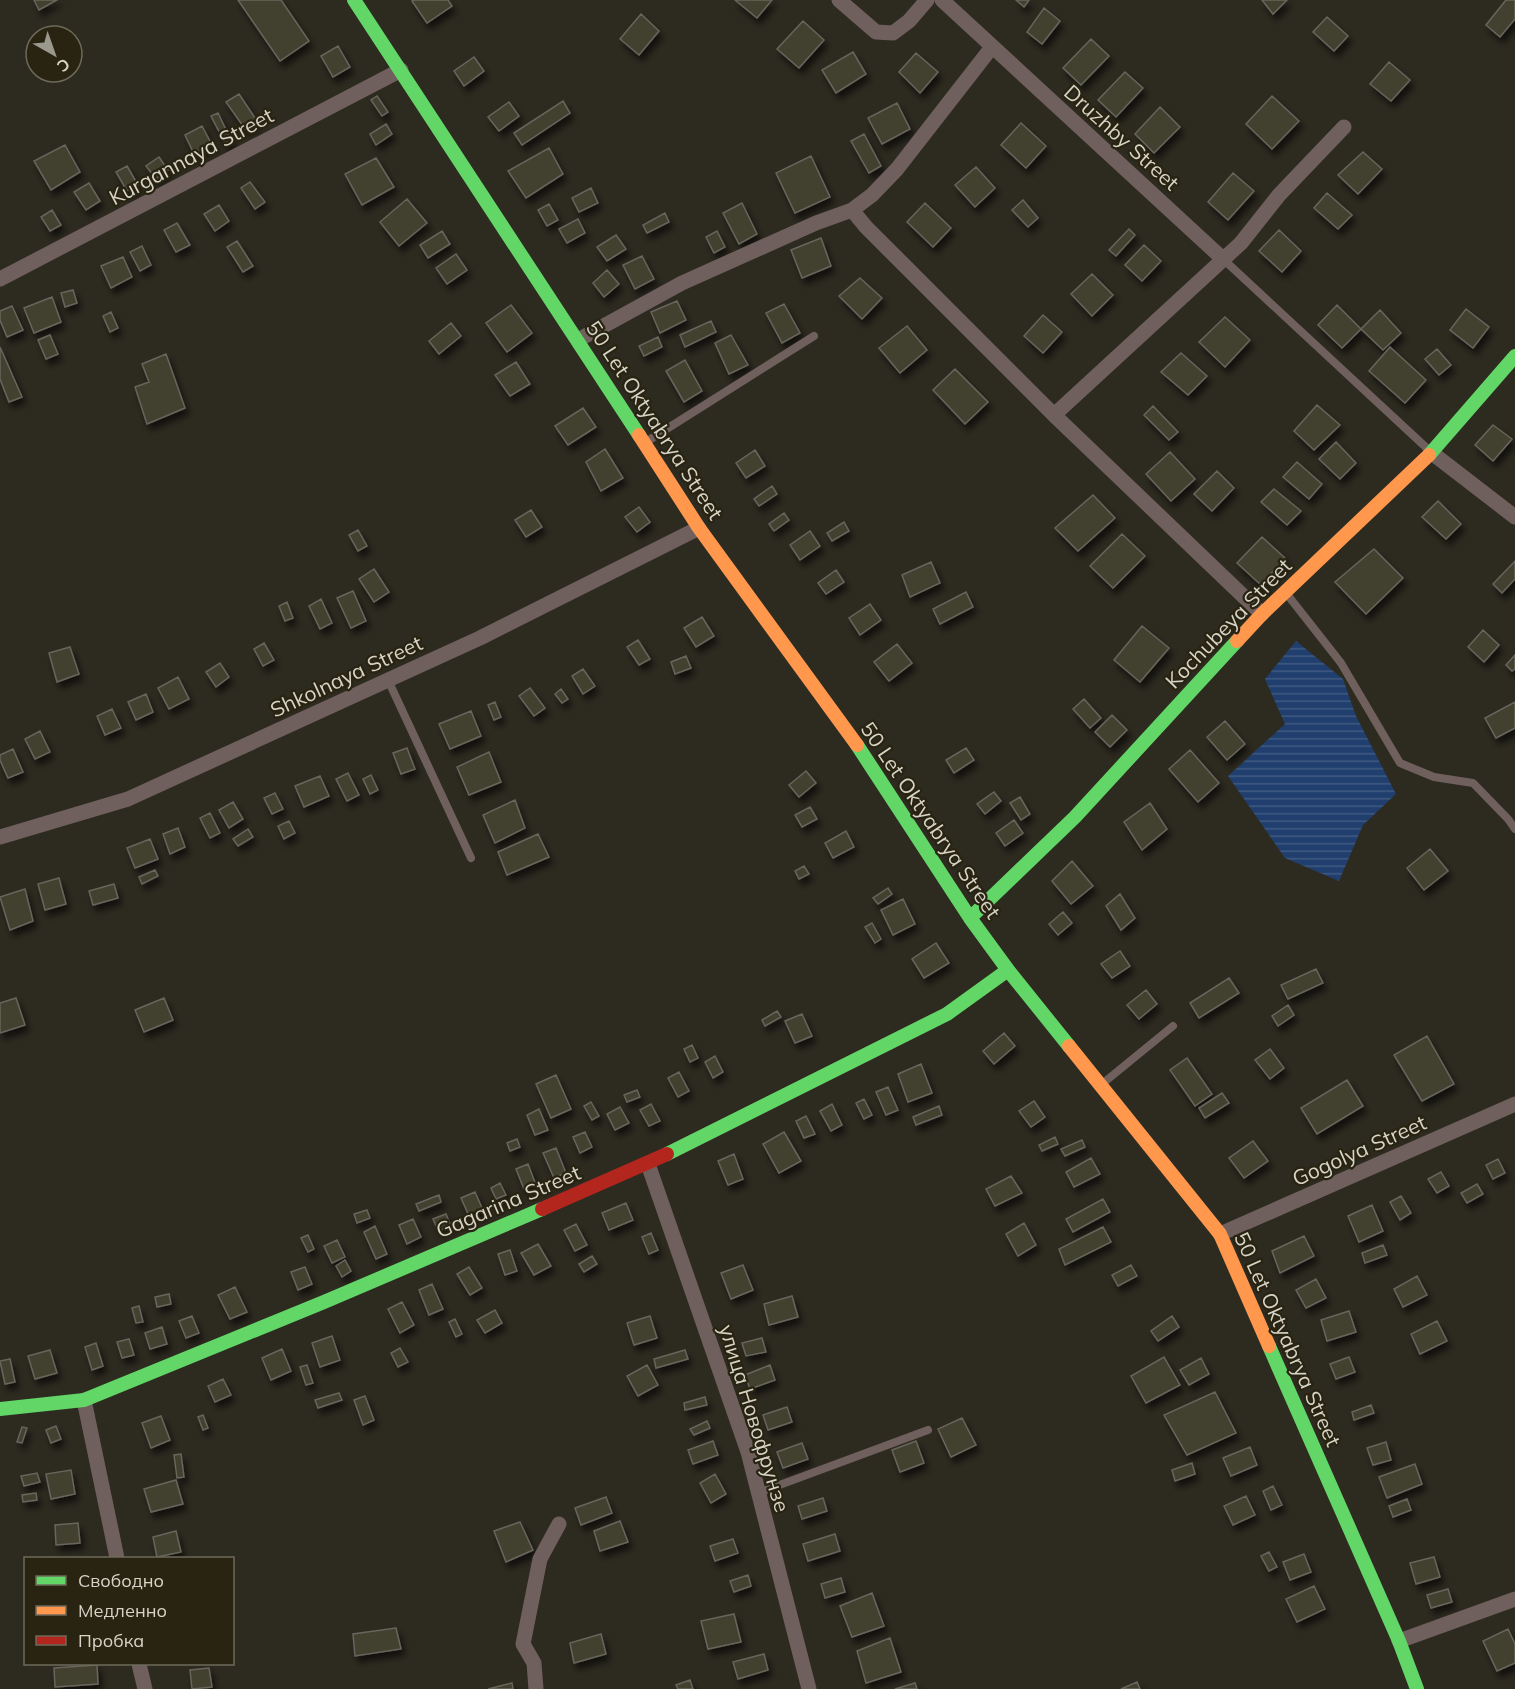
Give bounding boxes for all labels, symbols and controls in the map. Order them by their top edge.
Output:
north arrow [24,24,84,84]
text: С [53,54,74,77]
street label: Druzhby Street [1059,79,1185,195]
street label: Kurgannaya Street [104,102,278,210]
street label: 50 Let Oktyabrya Street [581,316,729,524]
street label: Kochubeya Street [1159,553,1297,693]
street label: Shkolnaya Street [266,629,426,723]
street label: 50 Let Oktyabrya Street [855,717,1007,923]
street label: Gogolya Street [1288,1109,1430,1191]
street label: Gagarina Street [432,1159,584,1243]
street label: 50 Let Oktyabrya Street [1229,1228,1347,1450]
street label: улица Новофрунзе [714,1321,796,1515]
legend [24,1557,234,1665]
text: Свободно [78,1569,164,1592]
text: Медленно [78,1599,167,1622]
text: Пробка [78,1629,144,1652]

